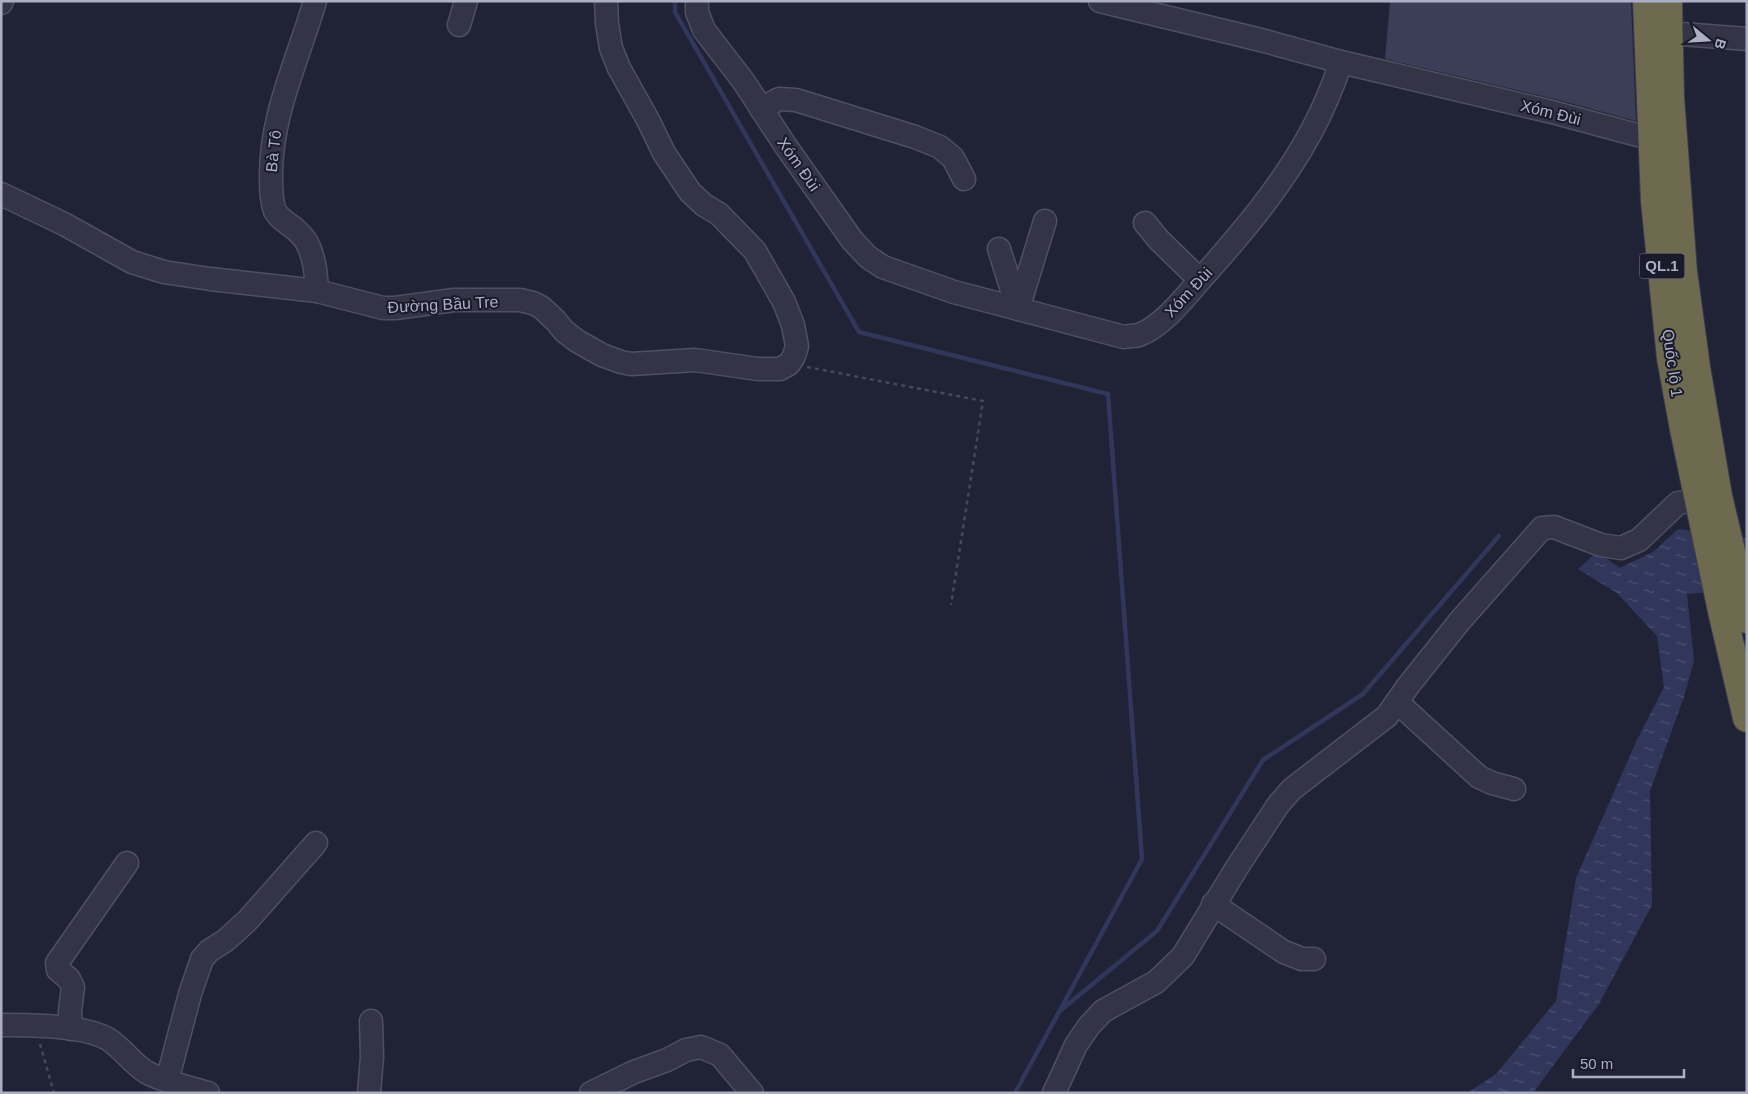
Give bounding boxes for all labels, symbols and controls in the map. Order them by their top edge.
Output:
north arrow [1683,15,1733,65]
text: B [1711,37,1730,51]
street label: Xóm Đùi [1519,97,1583,128]
street label: Bà Tô [263,129,284,173]
street label: Xóm Đùi [774,134,823,194]
road number: QL.1 [1640,254,1684,278]
street label: Xóm Đùi [1161,264,1216,321]
street label: Đường Bầu Tre [387,293,499,316]
street label: Quốc lộ 1 [1659,328,1686,398]
scale bar [1573,1046,1684,1078]
text: 50 m [1580,1055,1613,1072]

